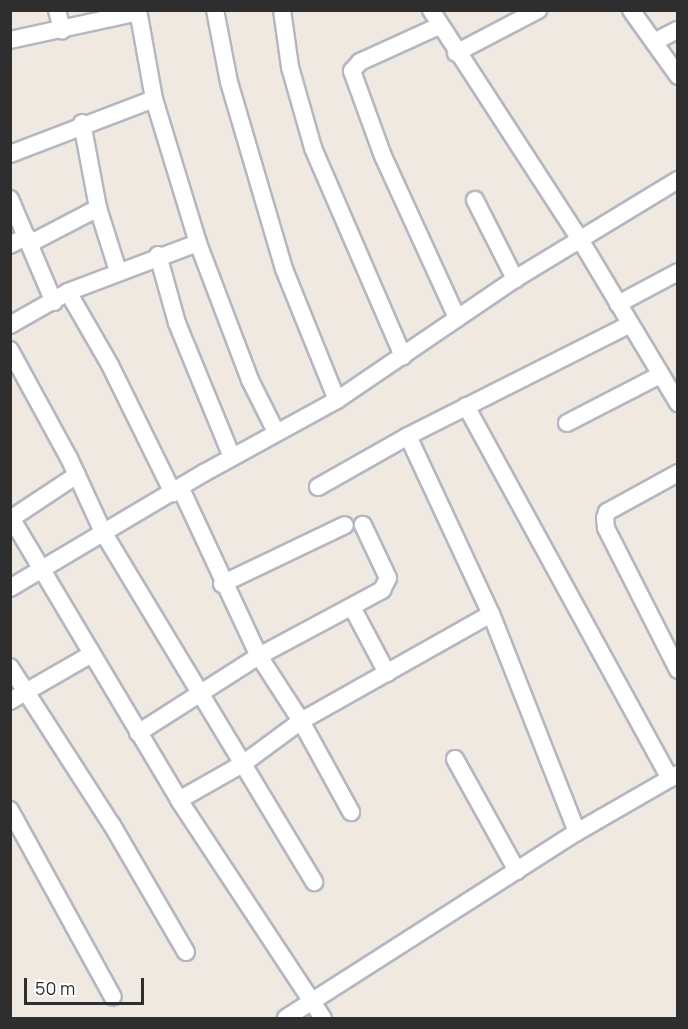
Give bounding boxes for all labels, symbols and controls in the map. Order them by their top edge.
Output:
scale bar [27,966,147,1004]
text: 50 m [35,976,75,1000]

